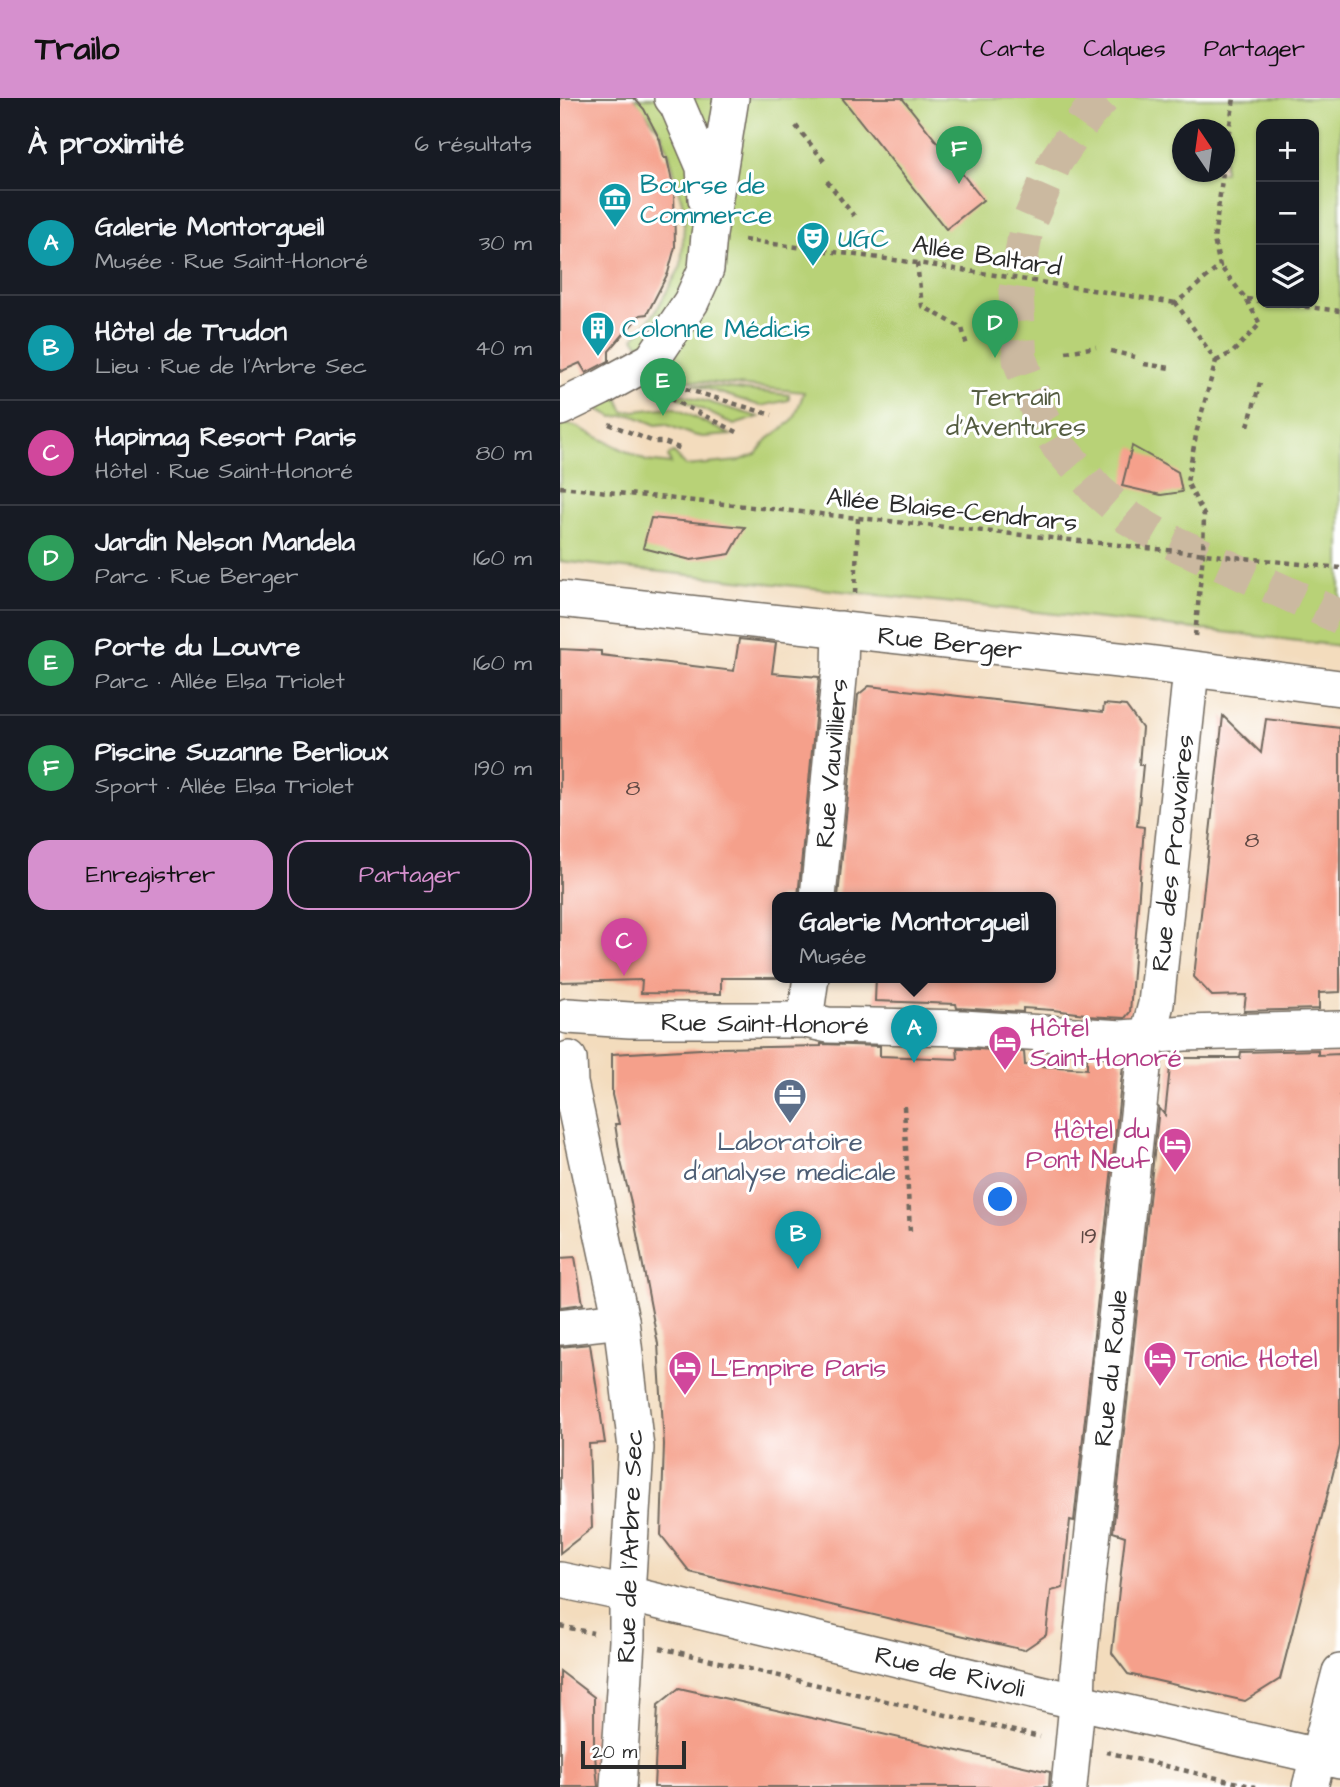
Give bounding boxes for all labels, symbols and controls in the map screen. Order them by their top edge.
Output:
text: Trailo [35,26,119,72]
text: Carte [980,32,1045,66]
text: Calques [1083,32,1166,66]
text: Partager [1204,32,1305,66]
north arrow [1172,119,1235,182]
map controls [1256,119,1319,308]
button: + [1256,119,1319,182]
text: À proximité [28,123,184,165]
pin: F [936,126,982,184]
text: 6 résultats [415,128,532,160]
place label: Bourse de Commerce [640,167,772,233]
museum icon: Bourse de Commerce [596,180,634,229]
button: − [1256,182,1319,245]
text: Galerie Montorgueil [95,209,324,245]
theatre icon: UGC [794,219,832,268]
place label: UGC [838,221,889,257]
street label: Allée Baltard [910,226,1064,286]
text: A [44,227,58,259]
text: 30 m [479,227,532,259]
text: Musée · Rue Saint-Honoré [95,245,368,277]
button: layers [1256,245,1319,308]
pin: D [972,300,1018,358]
building icon: Colonne Médicis [579,309,617,358]
place label: Colonne Médicis [622,311,811,347]
text: Hôtel de Trudon [95,314,287,350]
text: B [43,332,59,364]
text: 40 m [475,332,532,364]
text: Lieu · Rue de l'Arbre Sec [95,350,367,382]
pin: E [640,358,686,416]
park label: Terrain d'Aventures [946,379,1086,445]
text: Hapimag Resort Paris [95,419,356,455]
text: C [43,437,59,469]
text: 80 m [475,437,532,469]
text: Hôtel · Rue Saint-Honoré [95,455,353,487]
street label: Allée Blaise-Cendrars [825,479,1079,541]
text: Jardin Nelson Mandela [95,524,355,560]
text: D [44,542,58,574]
text: 160 m [473,542,532,574]
text: Parc · Rue Berger [95,560,298,592]
street label: Rue Berger [876,618,1024,670]
text: Porte du Louvre [95,629,300,665]
text: E [44,647,58,679]
text: 160 m [473,647,532,679]
text: Parc · Allée Elsa Triolet [95,665,345,697]
street label: Rue Vauvilliers [807,677,857,849]
street label: Rue des Prouvaires [1143,733,1203,973]
text: Piscine Suzanne Berlioux [95,734,388,770]
text: F [43,752,59,784]
text: 190 m [474,752,532,784]
text: Sport · Allée Elsa Triolet [95,770,354,802]
house number: 8 [626,772,641,804]
house number: 8 [1245,824,1260,856]
button: Enregistrer [28,840,273,910]
button: Partager [287,840,532,910]
popup [772,892,1056,983]
text: Galerie Montorgueil [799,904,1029,940]
pin: C [601,918,647,976]
text: Musée [799,940,866,972]
street label: Rue Saint-Honoré [661,1004,869,1044]
pin: A [891,1005,937,1063]
place label: Hôtel Saint-Honoré [1030,1010,1182,1076]
hotel icon: Hôtel Saint-Honoré [986,1023,1024,1072]
office icon: Laboratoire d'analyse medicale [771,1076,809,1125]
place label: Hôtel du Pont Neuf [1026,1112,1151,1178]
place label: Laboratoire d'analyse medicale [684,1124,896,1192]
hotel icon: Hôtel du Pont Neuf [1156,1125,1194,1174]
your location [983,1182,1017,1216]
pin: B [775,1211,821,1269]
house number: 19 [1081,1220,1097,1252]
street label: Rue du Roule [1085,1288,1137,1448]
hotel icon: Tonic Hotel [1141,1339,1179,1388]
place label: Tonic Hotel [1184,1341,1318,1377]
hotel icon: L'Empire Paris [666,1348,704,1397]
place label: L'Empire Paris [710,1350,886,1386]
street label: Rue de l'Arbre Sec [608,1428,652,1664]
street label: Rue de Rivoli [871,1637,1028,1707]
scale bar [581,1738,686,1770]
text: 20 m [592,1739,637,1766]

